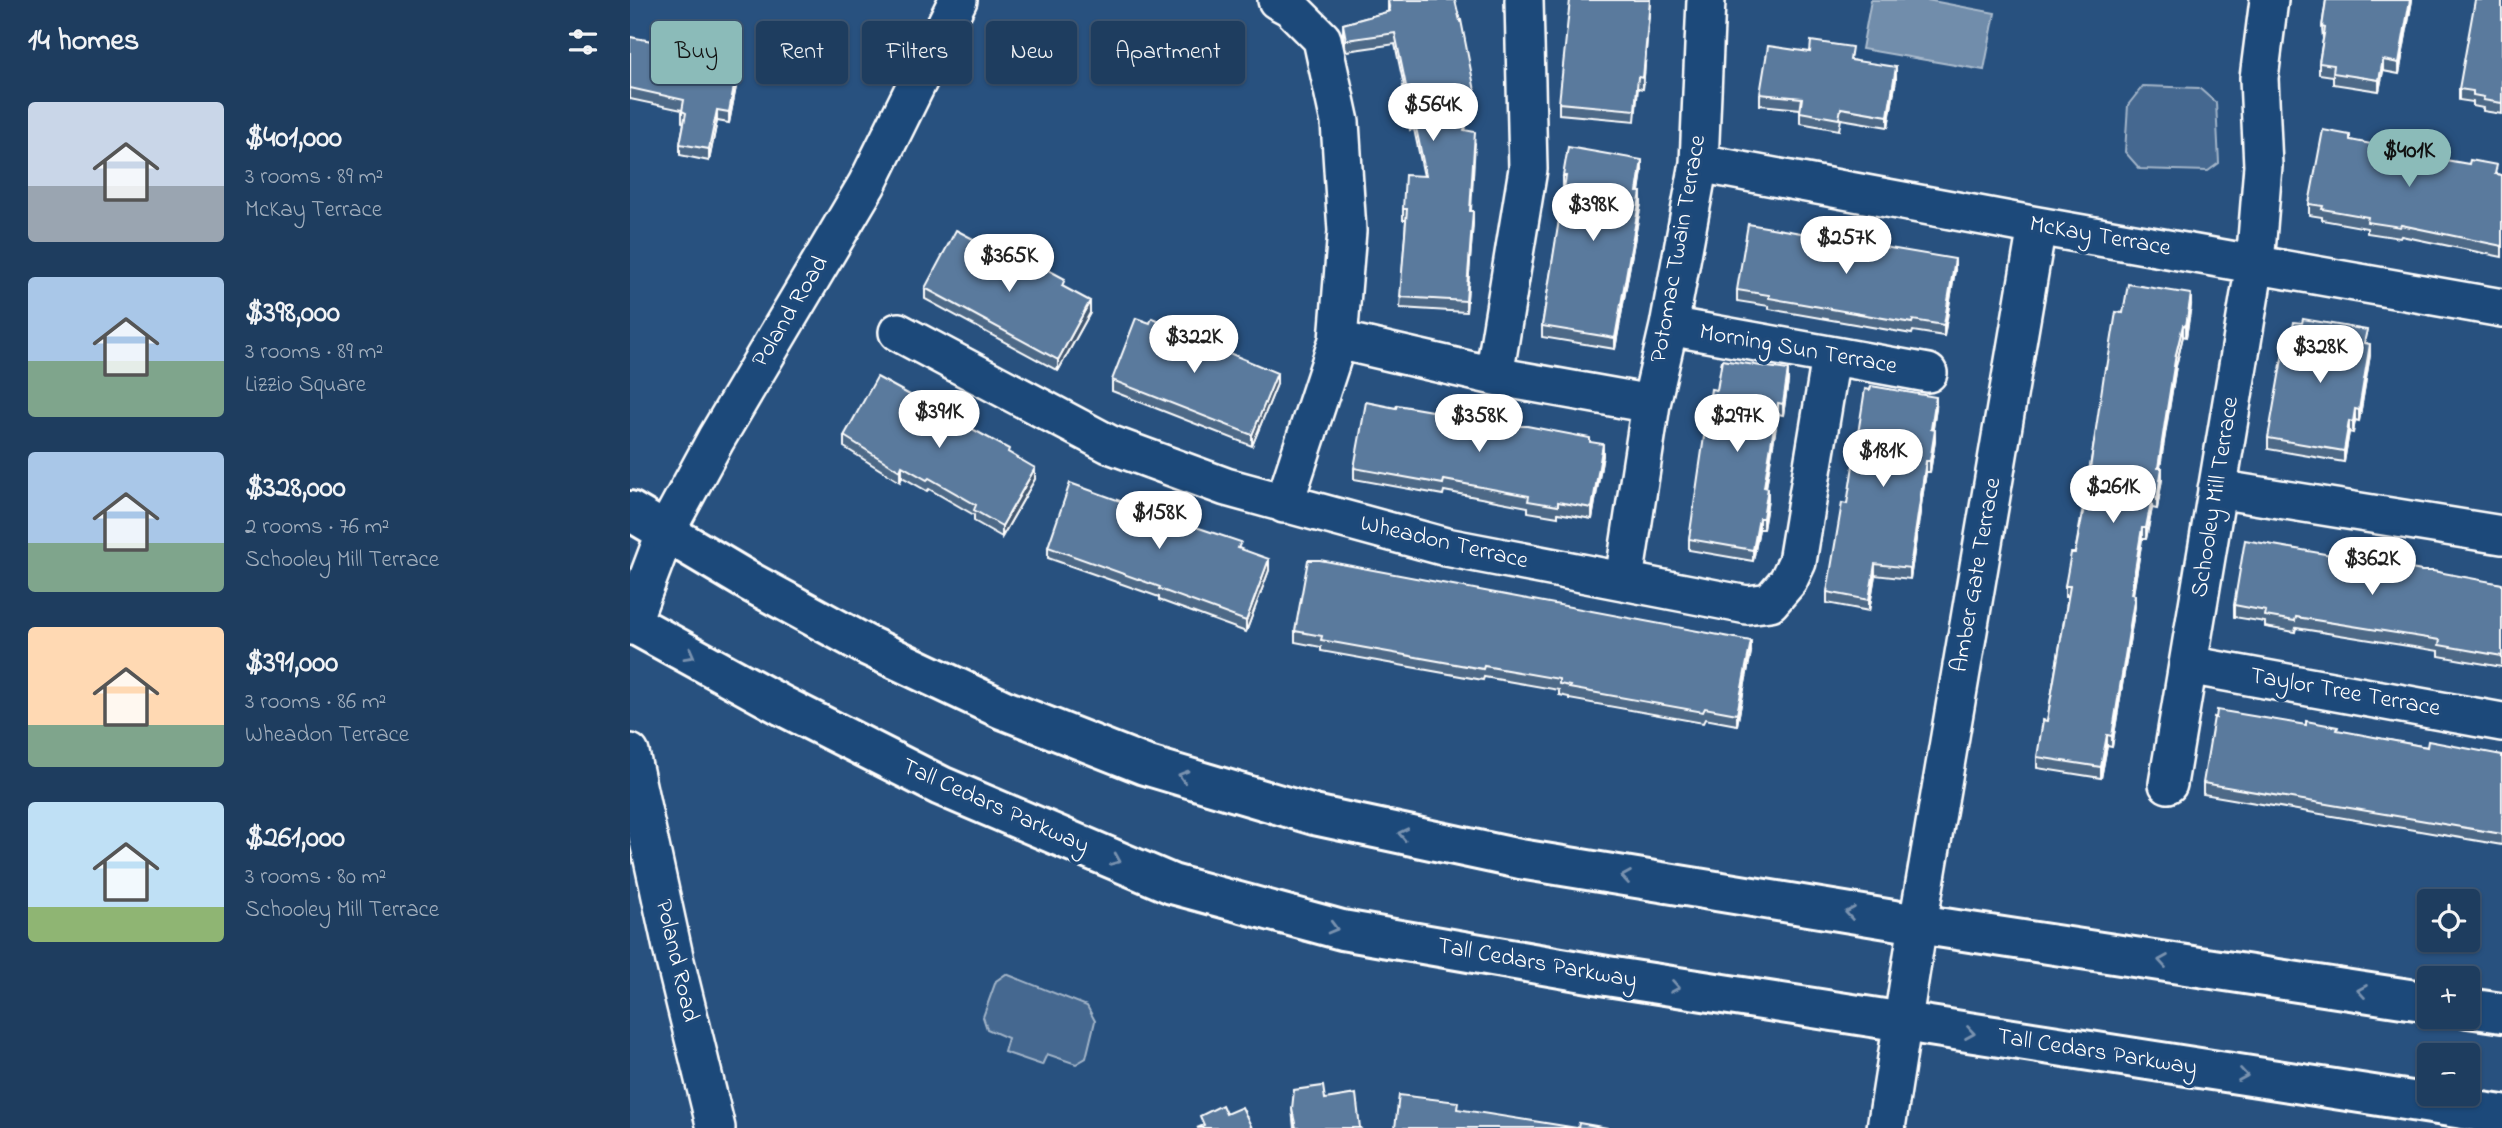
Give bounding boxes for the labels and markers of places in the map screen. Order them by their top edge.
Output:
pin: $564K [1384,83,1482,143]
pin: $401K [2360,130,2458,189]
pin: $398K [1544,184,1642,243]
pin: $257K [1797,216,1895,276]
pin: $365K [960,234,1058,294]
pin: $322K [1145,316,1243,375]
pin: $328K [2271,326,2369,385]
pin: $391K [890,391,988,450]
pin: $358K [1430,394,1528,454]
pin: $297K [1688,394,1786,454]
pin: $181K [1834,430,1932,489]
pin: $261K [2064,466,2162,525]
pin: $158K [1110,491,1208,551]
pin: $362K [2323,538,2421,597]

